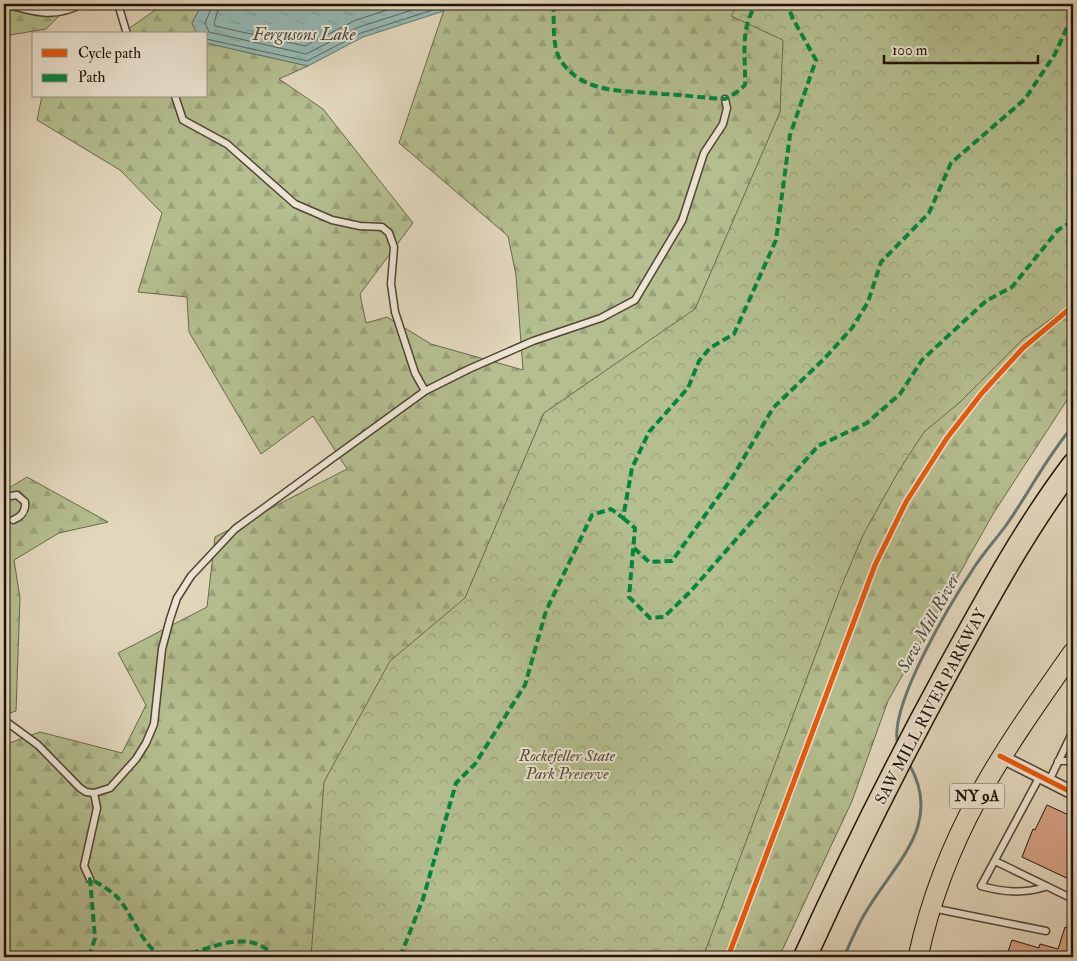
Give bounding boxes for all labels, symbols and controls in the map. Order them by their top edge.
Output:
water label: Fergusons Lake [251,23,357,46]
legend [32,32,208,98]
scale bar [884,32,1038,64]
text: 100 m [892,41,928,60]
text: Cycle path [78,44,141,64]
text: Path [78,68,105,87]
water label: Saw Mill River [891,569,966,678]
street label: SAW MILL RIVER PARKWAY [871,604,992,808]
park label: Rockefeller State Park Preserve [518,746,616,784]
road number: NY 9A [950,784,1004,808]

